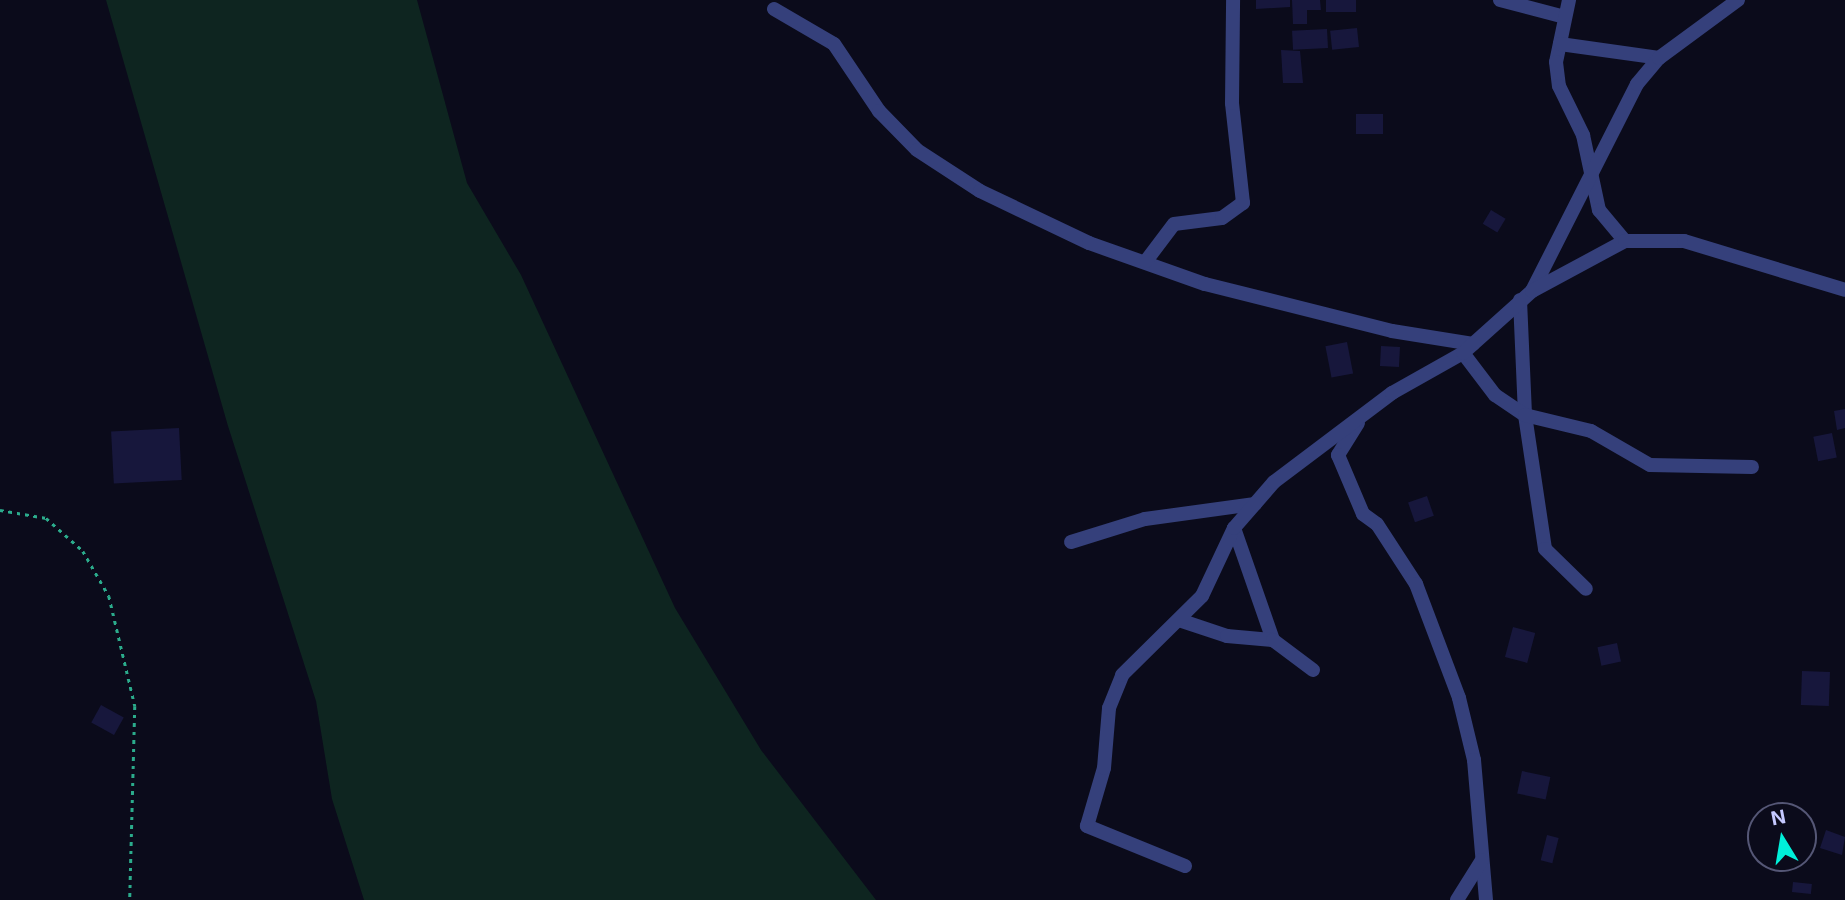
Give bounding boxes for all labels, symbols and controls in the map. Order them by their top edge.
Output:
north arrow [1747,802,1817,872]
text: N [1769,805,1788,831]

